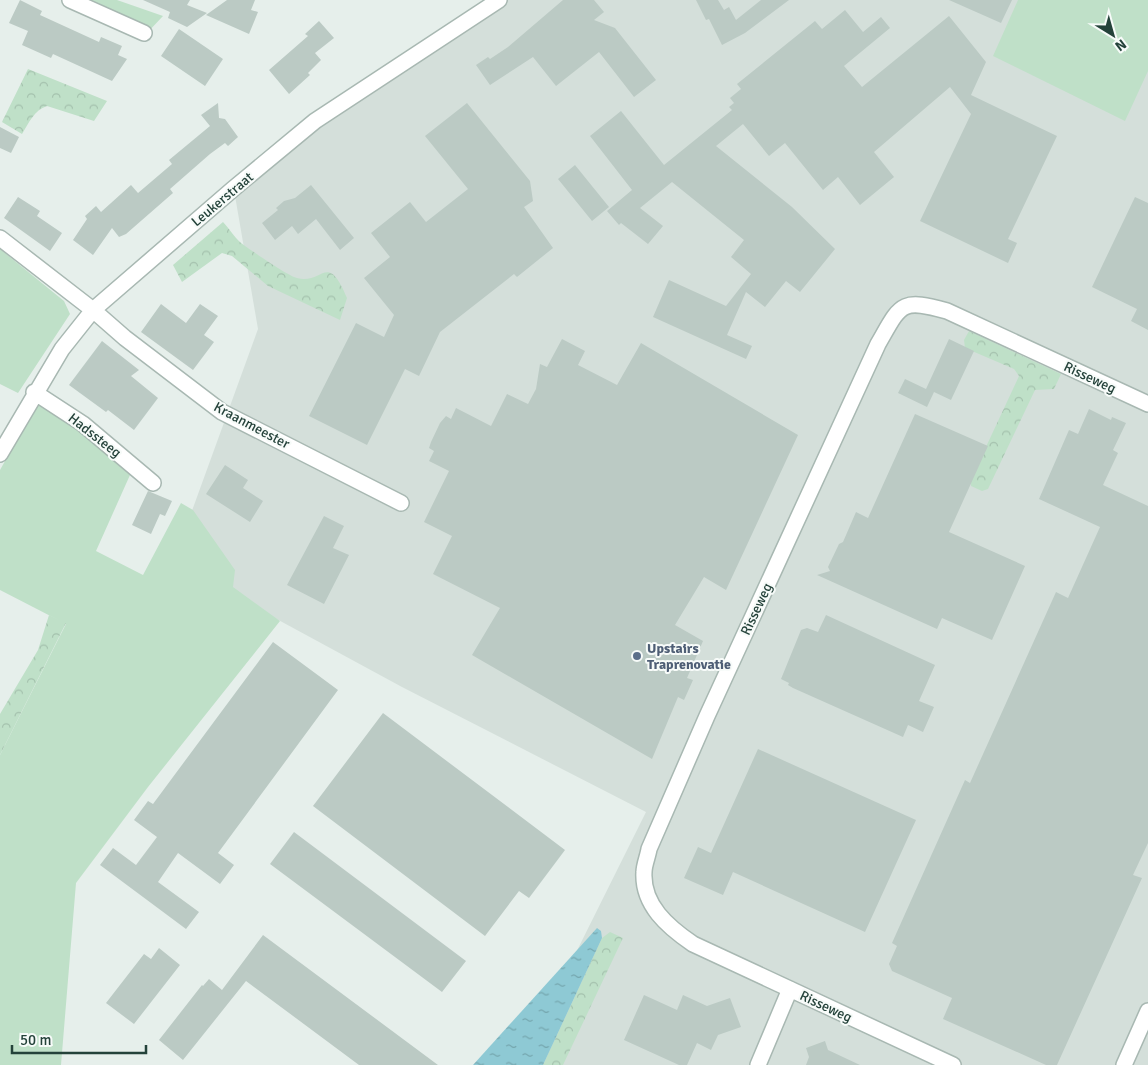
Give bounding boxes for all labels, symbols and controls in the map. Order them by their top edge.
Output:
north arrow [1088,10,1138,60]
text: N [1112,35,1130,55]
street label: Leukerstraat [188,169,257,230]
street label: Risseweg [1061,358,1119,397]
street label: Kraanmeester [211,398,293,453]
street label: Hadssteeg [65,410,124,461]
street label: Risseweg [737,580,776,638]
place label: Upstairs Traprenovatie [647,640,731,673]
marker: Upstairs Traprenovatie [631,650,643,662]
street label: Risseweg [797,987,855,1026]
scale bar [12,1022,146,1054]
text: 50 m [20,1031,51,1049]

